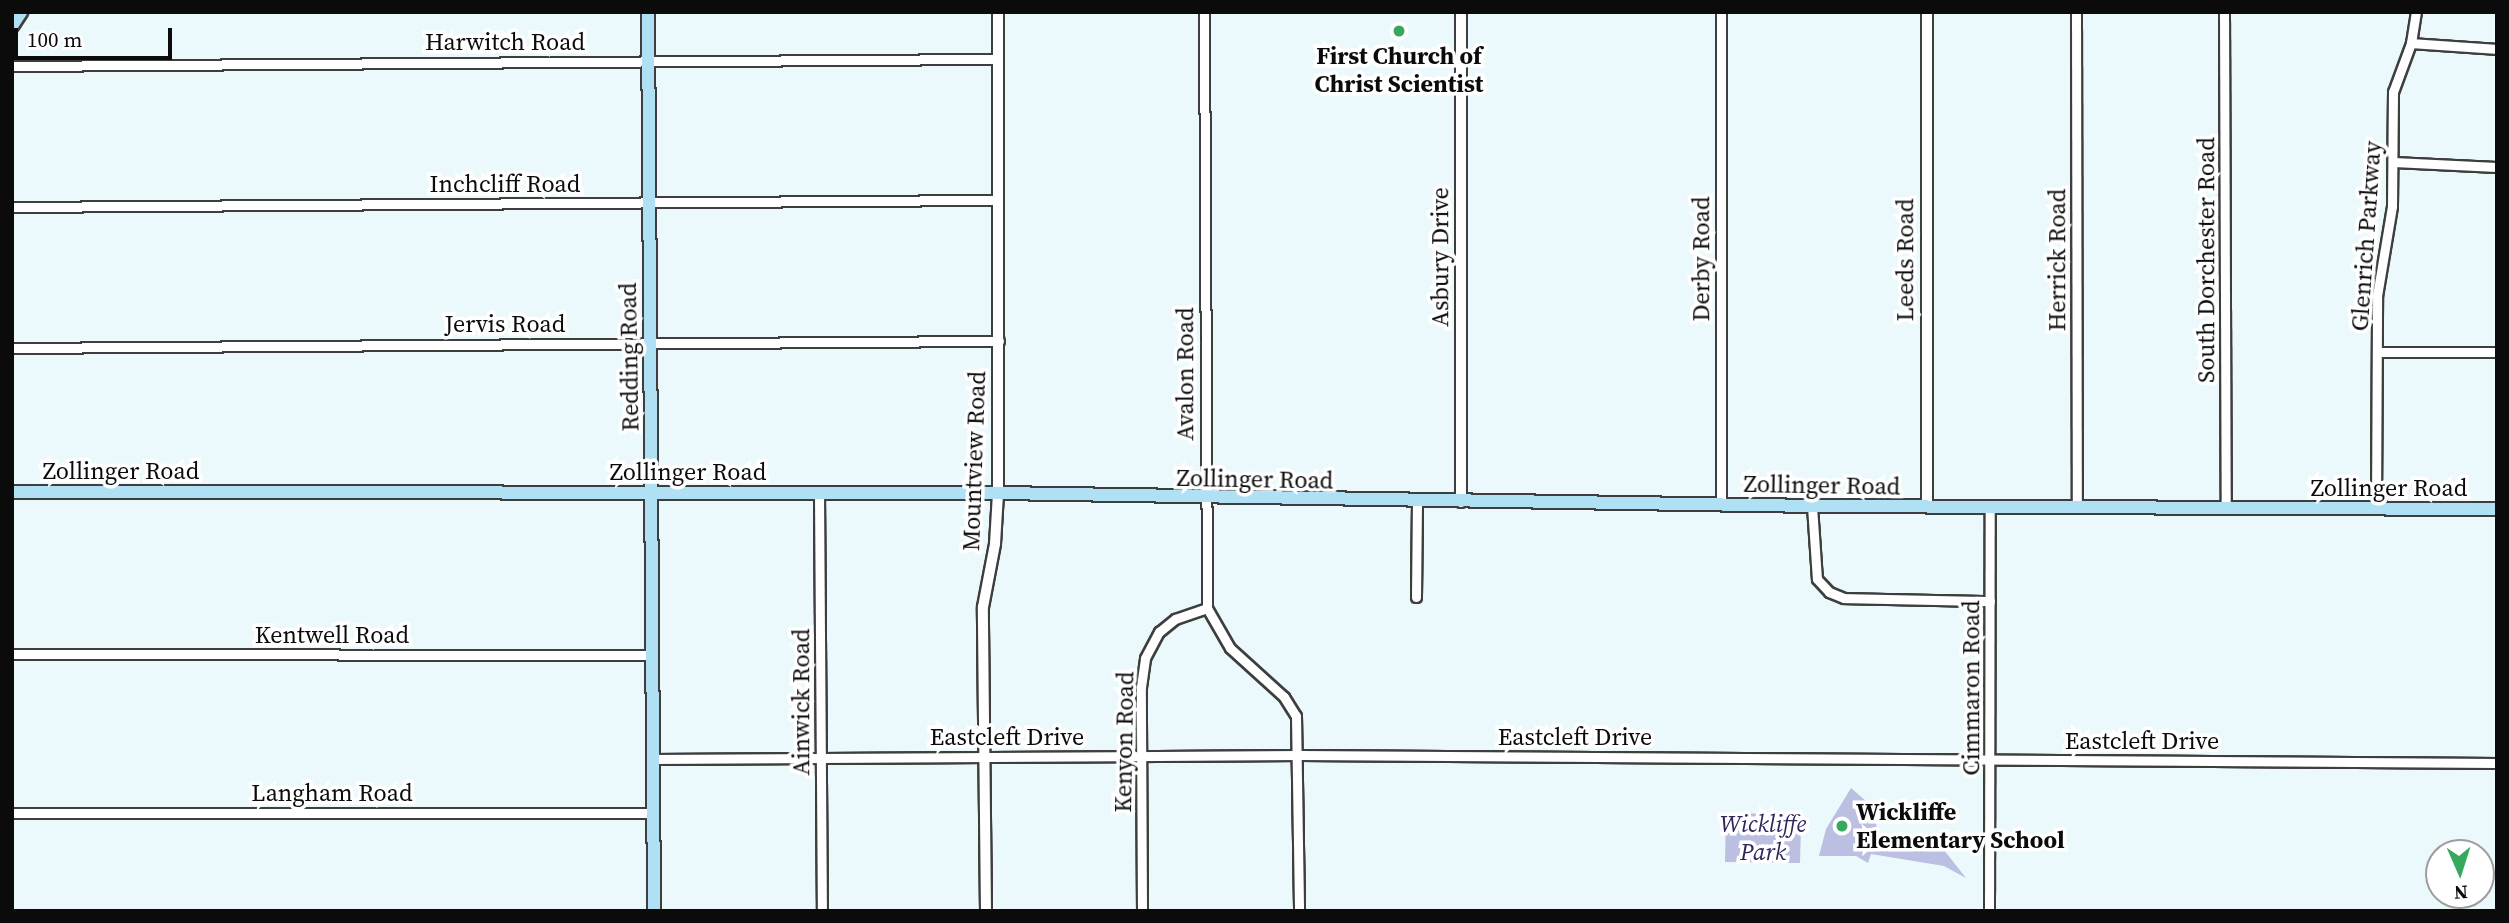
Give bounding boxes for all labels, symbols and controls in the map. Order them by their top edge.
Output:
scale bar [18,14,175,58]
marker: First Church of Christ Scientist [1391,23,1407,39]
text: 100 m [27,25,82,54]
street label: Harwitch Road [425,28,585,56]
place label: First Church of Christ Scientist [1315,42,1483,98]
street label: South Dorchester Road [2192,137,2220,383]
street label: Glenrich Parkway [2345,140,2387,332]
street label: Inchcliff Road [430,170,580,198]
street label: Asbury Drive [1426,187,1454,327]
street label: Herrick Road [2043,189,2071,331]
street label: Derby Road [1687,196,1715,322]
street label: Leeds Road [1891,199,1919,321]
street label: Redding Road [613,282,645,432]
street label: Avalon Road [1171,307,1199,441]
street label: Jervis Road [445,310,565,338]
street label: Mountview Road [956,370,992,552]
street label: Zollinger Road [43,457,199,485]
street label: Zollinger Road [610,458,766,486]
street label: Zollinger Road [1176,463,1334,495]
street label: Zollinger Road [1743,469,1901,501]
street label: Zollinger Road [2311,474,2467,502]
street label: Cimmaron Road [1957,600,1985,776]
street label: Kentwell Road [255,621,409,649]
street label: Ainwick Road [787,629,815,775]
street label: Kenyon Road [1108,671,1140,813]
street label: Eastcleft Drive [930,723,1084,751]
street label: Eastcleft Drive [1498,723,1652,751]
street label: Eastcleft Drive [2065,727,2219,755]
street label: Langham Road [251,779,413,807]
place label: Wickliffe Elementary School [1856,798,2065,854]
park label: Wickliffe Park [1720,810,1806,866]
marker: Wickliffe Elementary School [1834,818,1850,834]
north arrow [2425,839,2495,909]
text: N [2453,880,2469,906]

